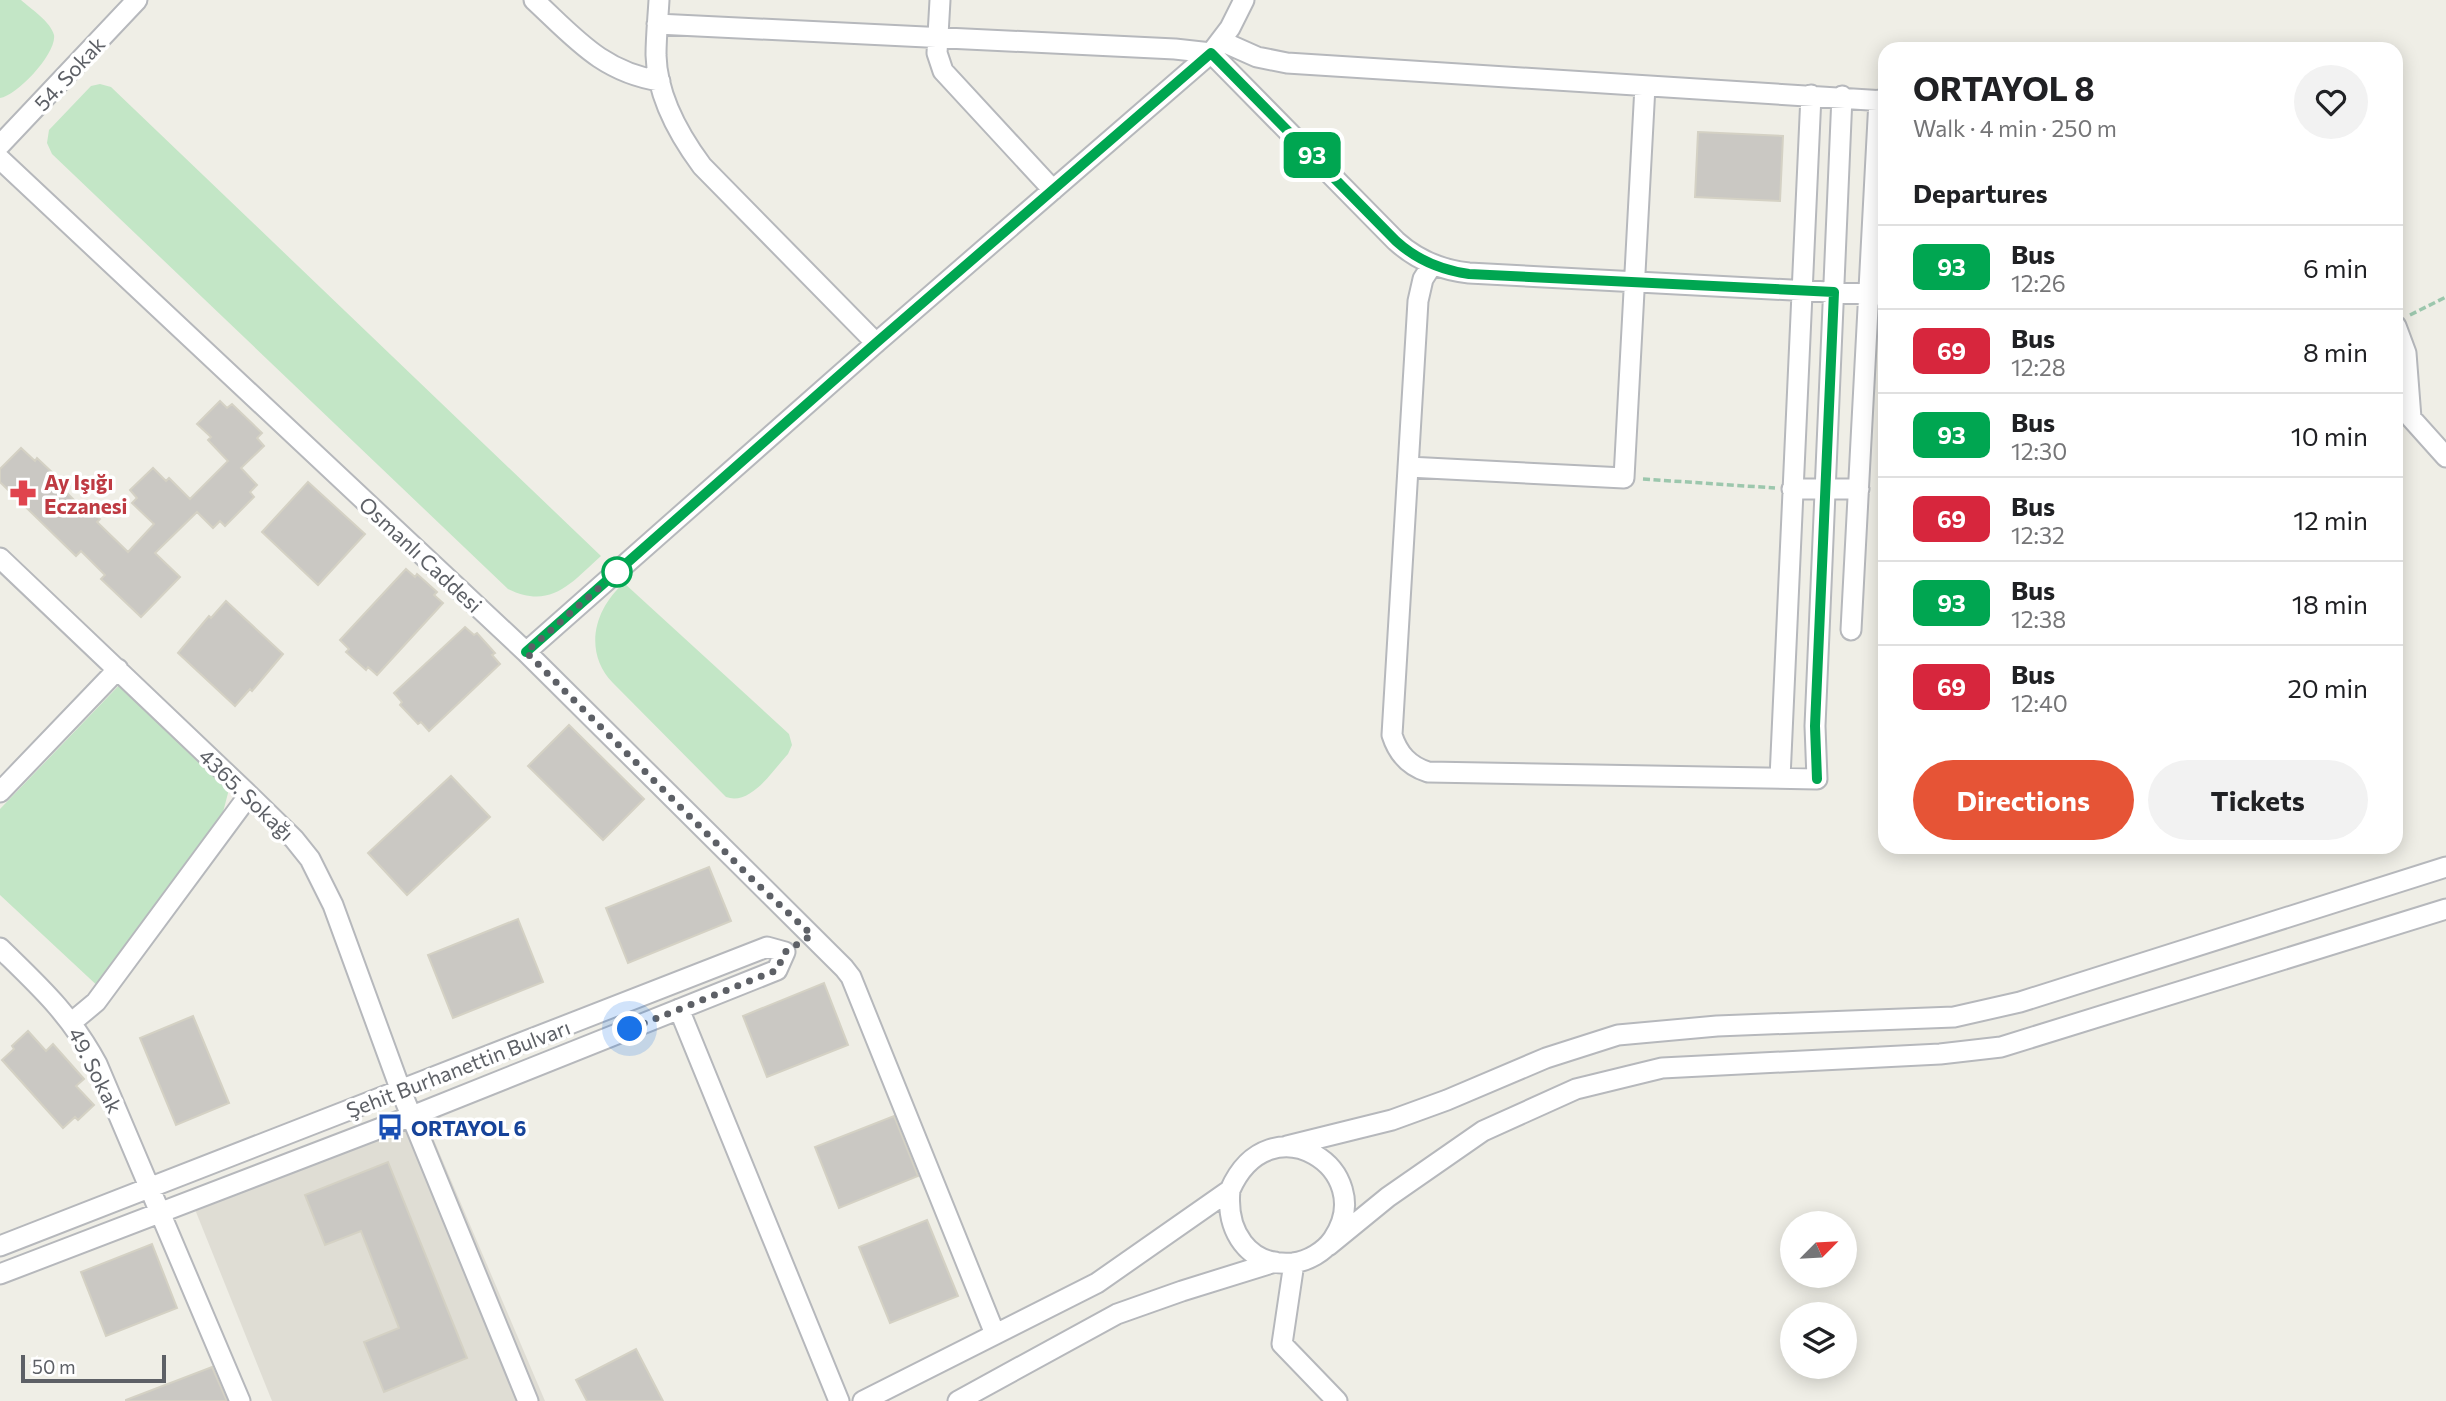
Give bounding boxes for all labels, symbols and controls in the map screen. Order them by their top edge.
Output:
street label: 54. Sokak [28,31,110,115]
button: heart [2294,65,2368,139]
text: ORTAYOL 8 [1913,67,2095,108]
text: Walk · 4 min · 250 m [1913,114,2117,142]
line badge: 93 [1280,132,1344,178]
text: 93 [1298,140,1326,169]
text: Departures [1913,177,2048,208]
text: Bus [2011,238,2055,269]
text: 93 [1937,252,1966,281]
text: 6 min [2303,252,2368,283]
text: 12:26 [2011,269,2066,297]
text: Bus [2011,322,2055,353]
text: 69 [1937,336,1966,365]
text: 8 min [2303,336,2368,367]
text: 12:28 [2011,353,2066,381]
text: Bus [2011,406,2055,437]
text: 93 [1937,420,1966,449]
text: 10 min [2291,420,2368,451]
text: 12:30 [2011,437,2067,465]
place label: Ay Işığı Eczanesi [44,469,127,518]
pharmacy icon: Ay Işığı Eczanesi [8,478,38,508]
text: Bus [2011,490,2055,521]
street label: Osmanlı Caddesi [355,491,487,617]
text: 69 [1937,504,1966,533]
text: 12 min [2293,504,2368,535]
text: 12:32 [2011,521,2065,549]
unlabelled marker [602,557,632,587]
text: Bus [2011,574,2055,605]
text: 93 [1937,588,1966,617]
text: 18 min [2292,588,2368,619]
text: 12:38 [2011,605,2066,633]
text: Bus [2011,658,2055,689]
text: 69 [1937,672,1966,701]
text: 20 min [2287,672,2368,703]
text: 12:40 [2011,689,2068,717]
street label: 4365. Sokağı [194,743,300,845]
button: Directions [1913,760,2134,840]
button: Tickets [2148,760,2368,840]
your location [612,1011,647,1046]
street label: Şehit Burhanettin Bulvarı [343,1014,573,1122]
street label: 49. Sokak [64,1023,128,1117]
bus stop icon: ORTAYOL 6 [375,1112,405,1142]
place label: ORTAYOL 6 [411,1115,527,1140]
north arrow [1780,1211,1857,1288]
map controls [1780,1211,1857,1379]
button: layers [1780,1302,1857,1379]
scale bar [21,1352,166,1384]
text: 50 m [32,1355,76,1378]

